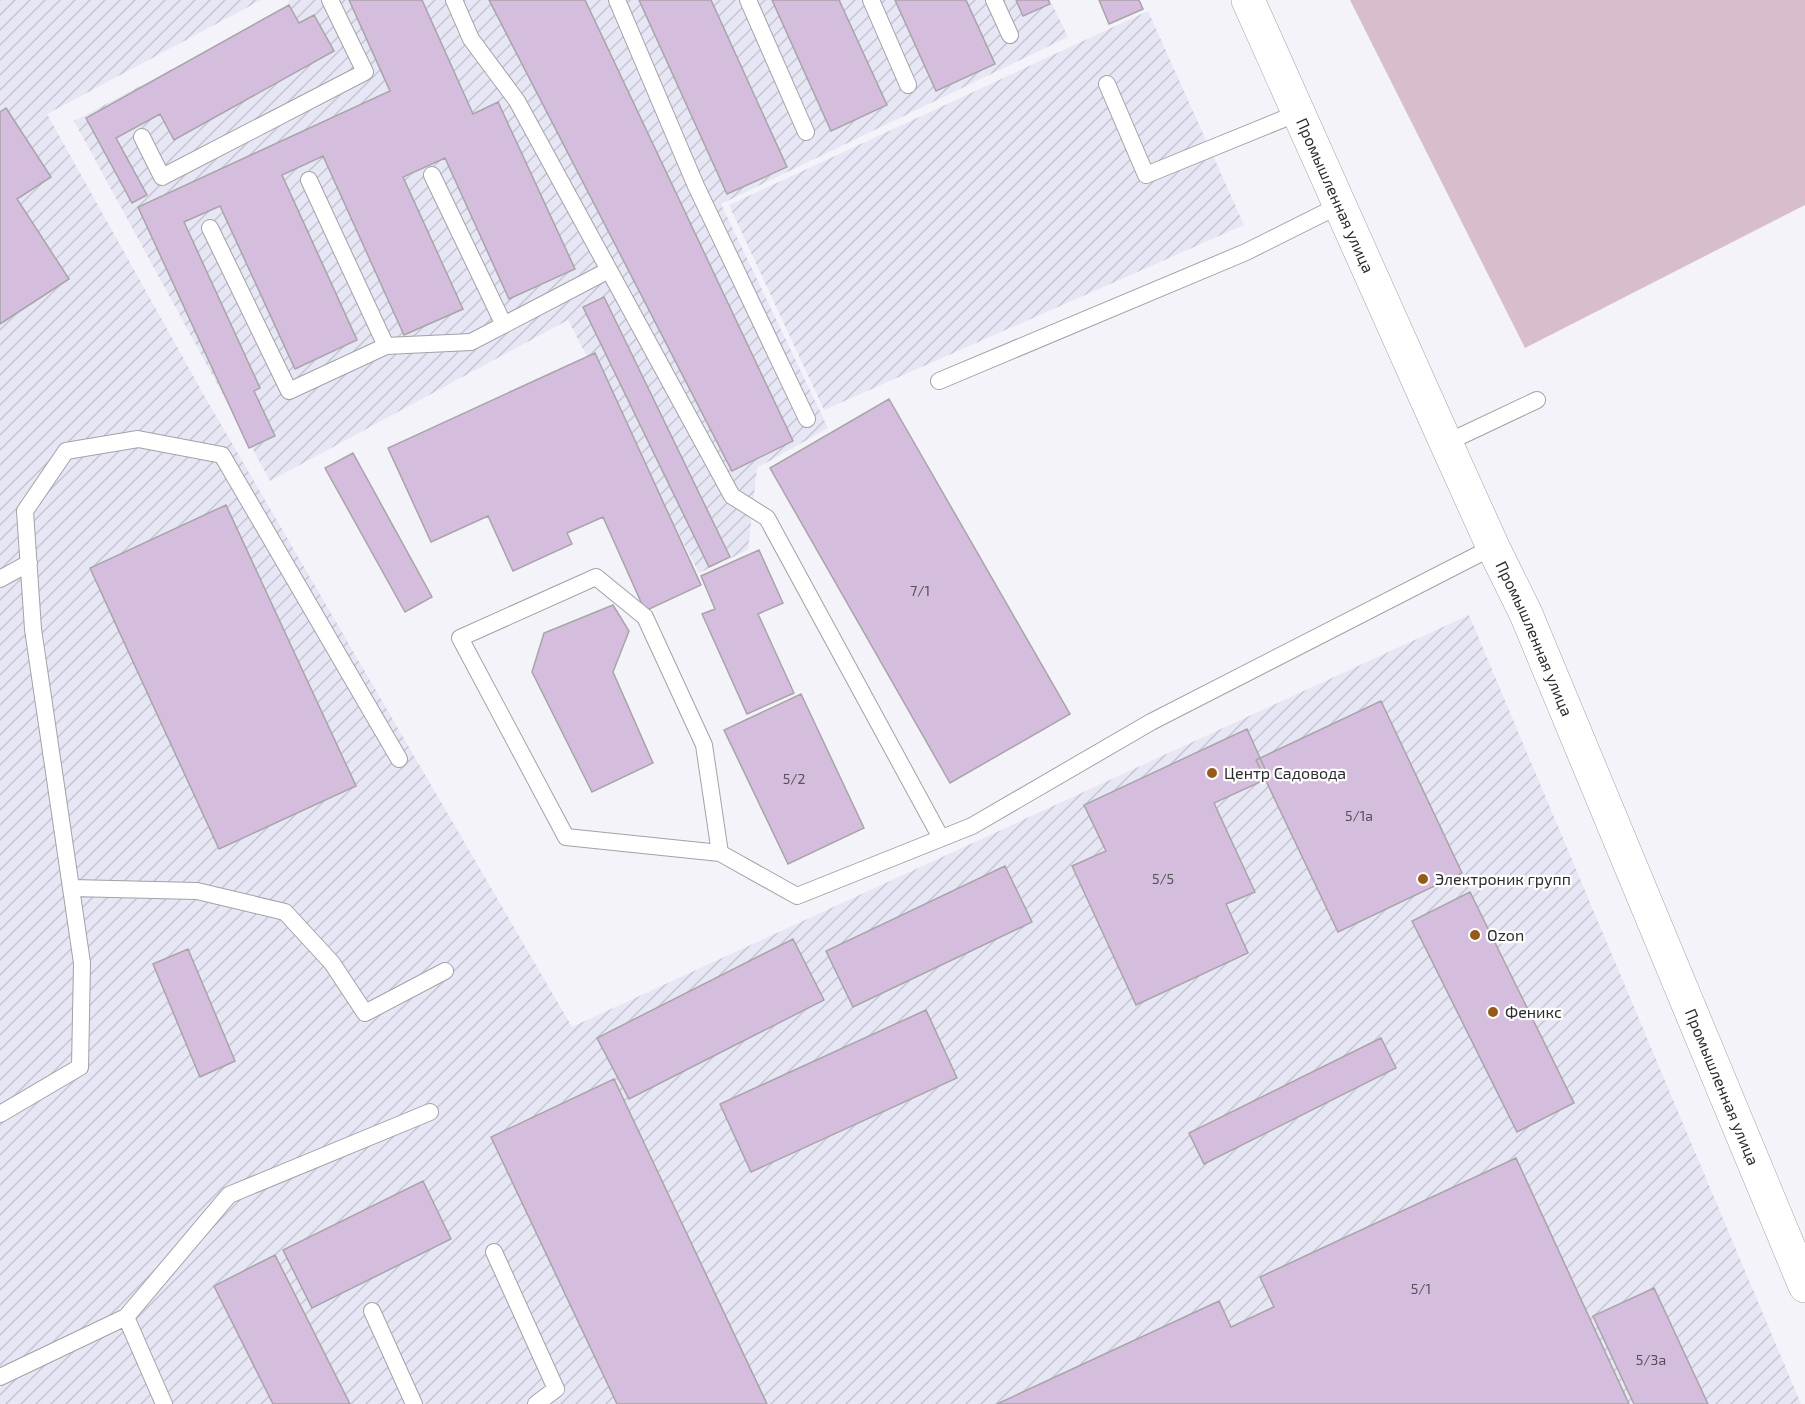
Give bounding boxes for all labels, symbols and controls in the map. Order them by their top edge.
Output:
street label: Промышленная улица [1293,115,1379,276]
street label: Промышленная улица [1492,558,1577,719]
house number: 7/1 [910,582,930,599]
place label: Центр Садовода [1224,763,1346,782]
marker: Центр Садовода [1205,766,1219,780]
house number: 5/2 [783,770,805,787]
house number: 5/1а [1345,807,1373,824]
place label: Электроник групп [1435,869,1571,889]
house number: 5/5 [1152,870,1174,887]
marker: Электроник групп [1416,872,1430,886]
place label: Ozon [1487,925,1524,944]
marker: Ozon [1468,928,1482,942]
place label: Феникс [1505,1002,1562,1021]
marker: Феникс [1486,1005,1500,1019]
street label: Промышленная улица [1682,1006,1764,1168]
house number: 5/1 [1411,1280,1431,1297]
house number: 5/3а [1636,1351,1666,1368]

